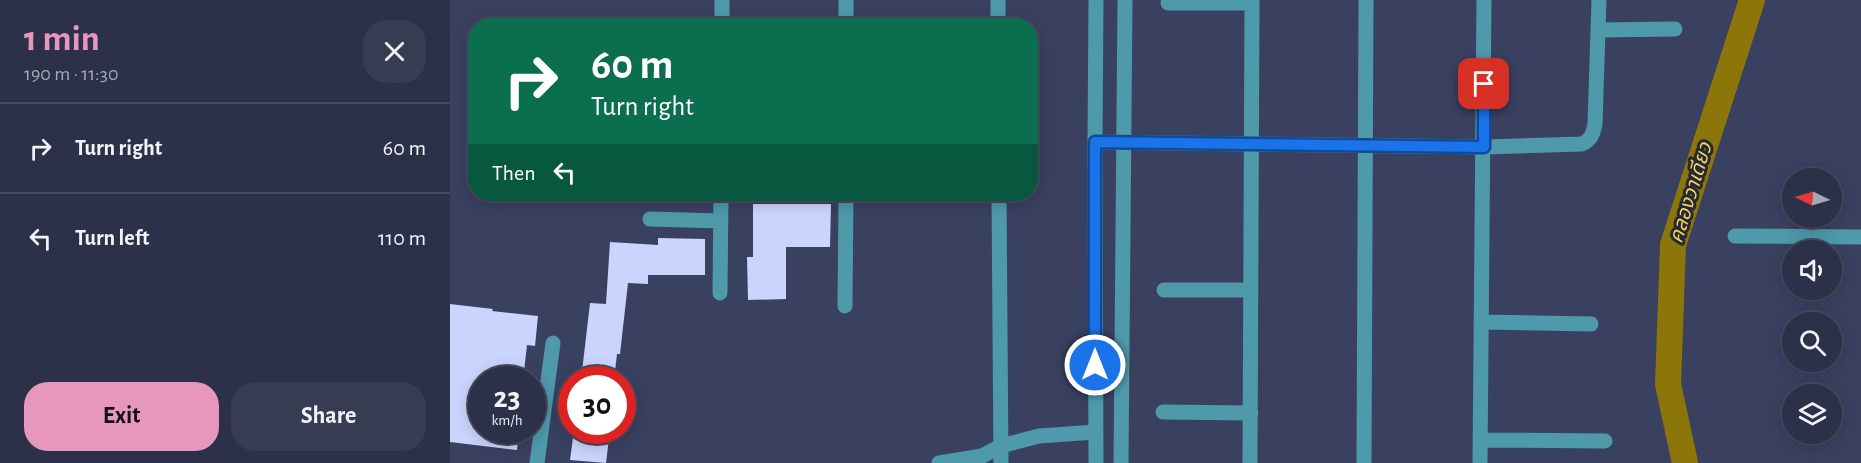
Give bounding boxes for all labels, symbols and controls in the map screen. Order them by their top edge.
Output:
button: close [363,20,426,83]
text: 1 min [24,21,100,57]
icon: right [492,42,570,120]
text: 60 m [591,44,673,86]
pin [1458,58,1509,109]
text: 190 m · 11:30 [24,64,118,84]
icon: arrive [1467,67,1500,100]
text: Turn right [591,93,694,120]
icon: right [24,132,57,165]
text: Turn right [75,137,162,159]
text: 60 m [383,137,426,159]
water label: คลองวาเดียว [1666,139,1716,245]
icon: left [548,156,581,189]
text: Then [492,162,536,184]
north arrow [1782,168,1842,228]
map controls [1782,168,1842,444]
icon: left [24,222,57,255]
text: Turn left [75,227,149,249]
text: 110 m [378,227,426,249]
button: sound [1782,240,1842,300]
button: search [1782,312,1842,372]
position arrow [1063,333,1127,397]
speed limit sign: 30 [558,366,636,444]
button: Exit [24,382,219,451]
button: Share [231,382,426,451]
text: 23 [493,383,521,413]
button: layers [1782,384,1842,444]
text: km/h [492,413,522,428]

